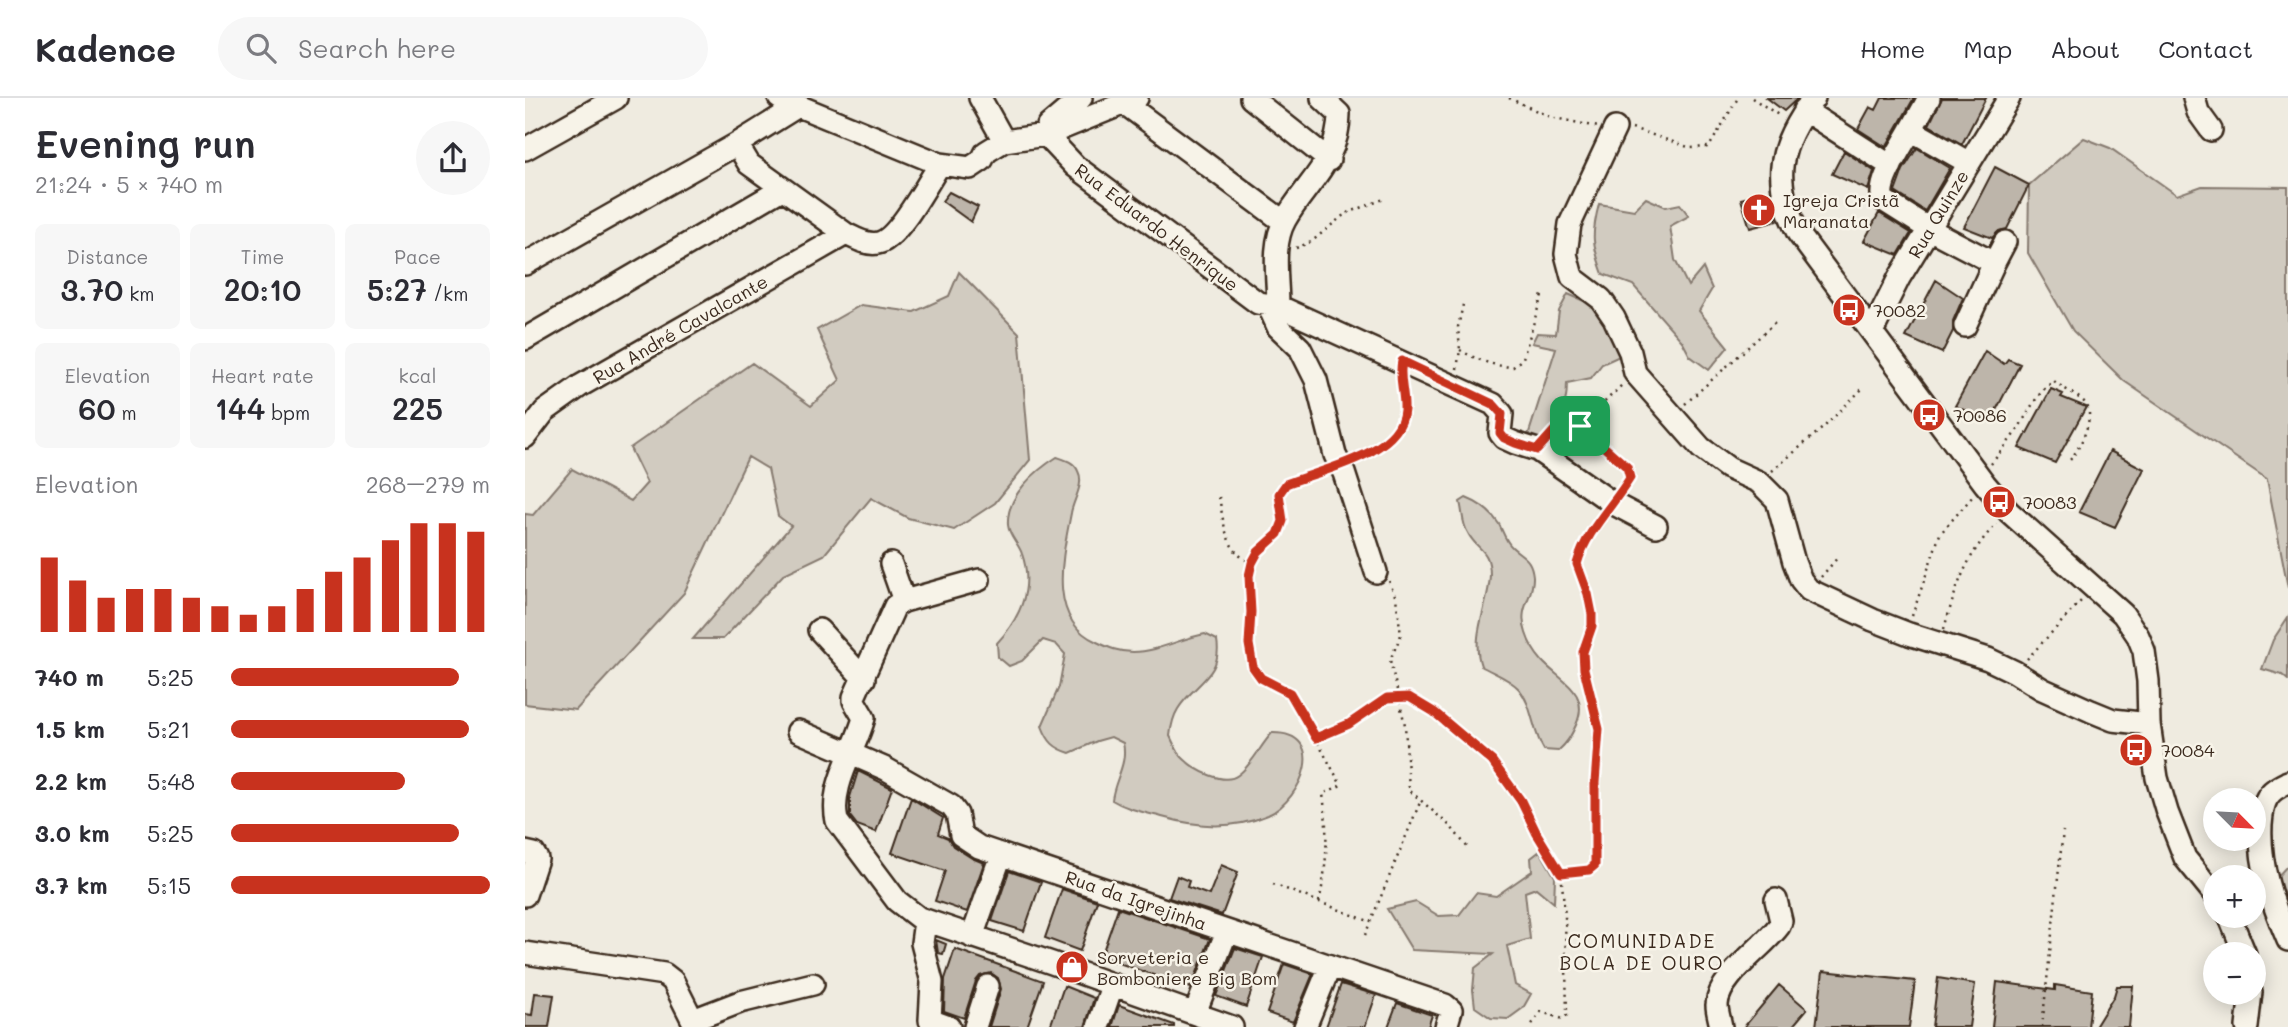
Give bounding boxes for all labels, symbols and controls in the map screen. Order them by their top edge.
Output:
search box [218,17,708,80]
text: Kadence [35,27,176,70]
icon: search [242,29,280,67]
text: Search here [298,31,456,65]
text: Home [1860,33,1925,64]
text: Map [1963,33,2012,64]
text: About [2050,33,2120,64]
text: Contact [2158,33,2253,64]
text: Evening run [35,118,256,168]
button: share [416,121,490,195]
street label: Rua Eduardo Henrique [1070,158,1244,296]
street label: Rua Quinze [1902,165,1974,263]
text: 21:24 · 5 × 740 m [35,169,223,199]
place label: Igreja Cristã Maranata [1783,188,1900,233]
church icon: Igreja Cristã Maranata [1740,191,1778,229]
text: Distance [67,244,148,269]
text: Time [241,244,284,269]
text: Pace [394,244,441,269]
text: 3.70 [60,269,123,309]
text: 20:10 [224,269,301,309]
text: 5:27 [367,269,427,309]
street label: Rua André Cavalcante [588,269,772,389]
text: km [123,281,155,306]
text: /km [427,281,468,306]
bus stop icon: 70082 [1830,291,1868,329]
place label: 70082 [1873,298,1926,322]
text: Elevation [65,363,150,388]
text: Heart rate [211,363,314,388]
text: kcal [399,363,436,388]
text: 60 [78,388,115,428]
text: 144 [215,388,265,428]
text: 225 [392,388,443,428]
pin [1550,396,1610,456]
bus stop icon: 70086 [1910,396,1948,434]
text: m [115,400,137,425]
text: bpm [265,400,310,425]
place label: 70086 [1953,403,2007,427]
icon: arrive [1561,407,1599,445]
text: Elevation [35,469,138,499]
text: 268–279 m [366,469,490,499]
bus stop icon: 70083 [1980,483,2018,521]
place label: 70083 [2023,490,2077,514]
text: 740 m [35,662,104,692]
text: 5:25 [147,662,194,692]
text: 1.5 km [35,714,105,744]
text: 5:21 [147,714,191,744]
bus stop icon: 70084 [2117,731,2155,769]
place label: 70084 [2161,738,2215,762]
text: 2.2 km [35,766,107,796]
text: 5:48 [147,766,195,796]
north arrow [2203,788,2266,850]
map controls [2203,788,2266,1005]
text: 3.0 km [35,818,110,848]
text: 5:25 [147,818,194,848]
street label: Rua da Igrejinha [1062,865,1210,935]
button: + [2203,865,2266,928]
text: 3.7 km [35,870,108,900]
text: 5:15 [147,870,191,900]
district label: COMUNIDADE BOLA DE OURO [1559,928,1725,975]
button: − [2203,942,2266,1005]
place label: Sorveteria e Bomboniere Big Bom [1097,945,1277,990]
shop icon: Sorveteria e Bomboniere Big Bom [1053,948,1091,986]

